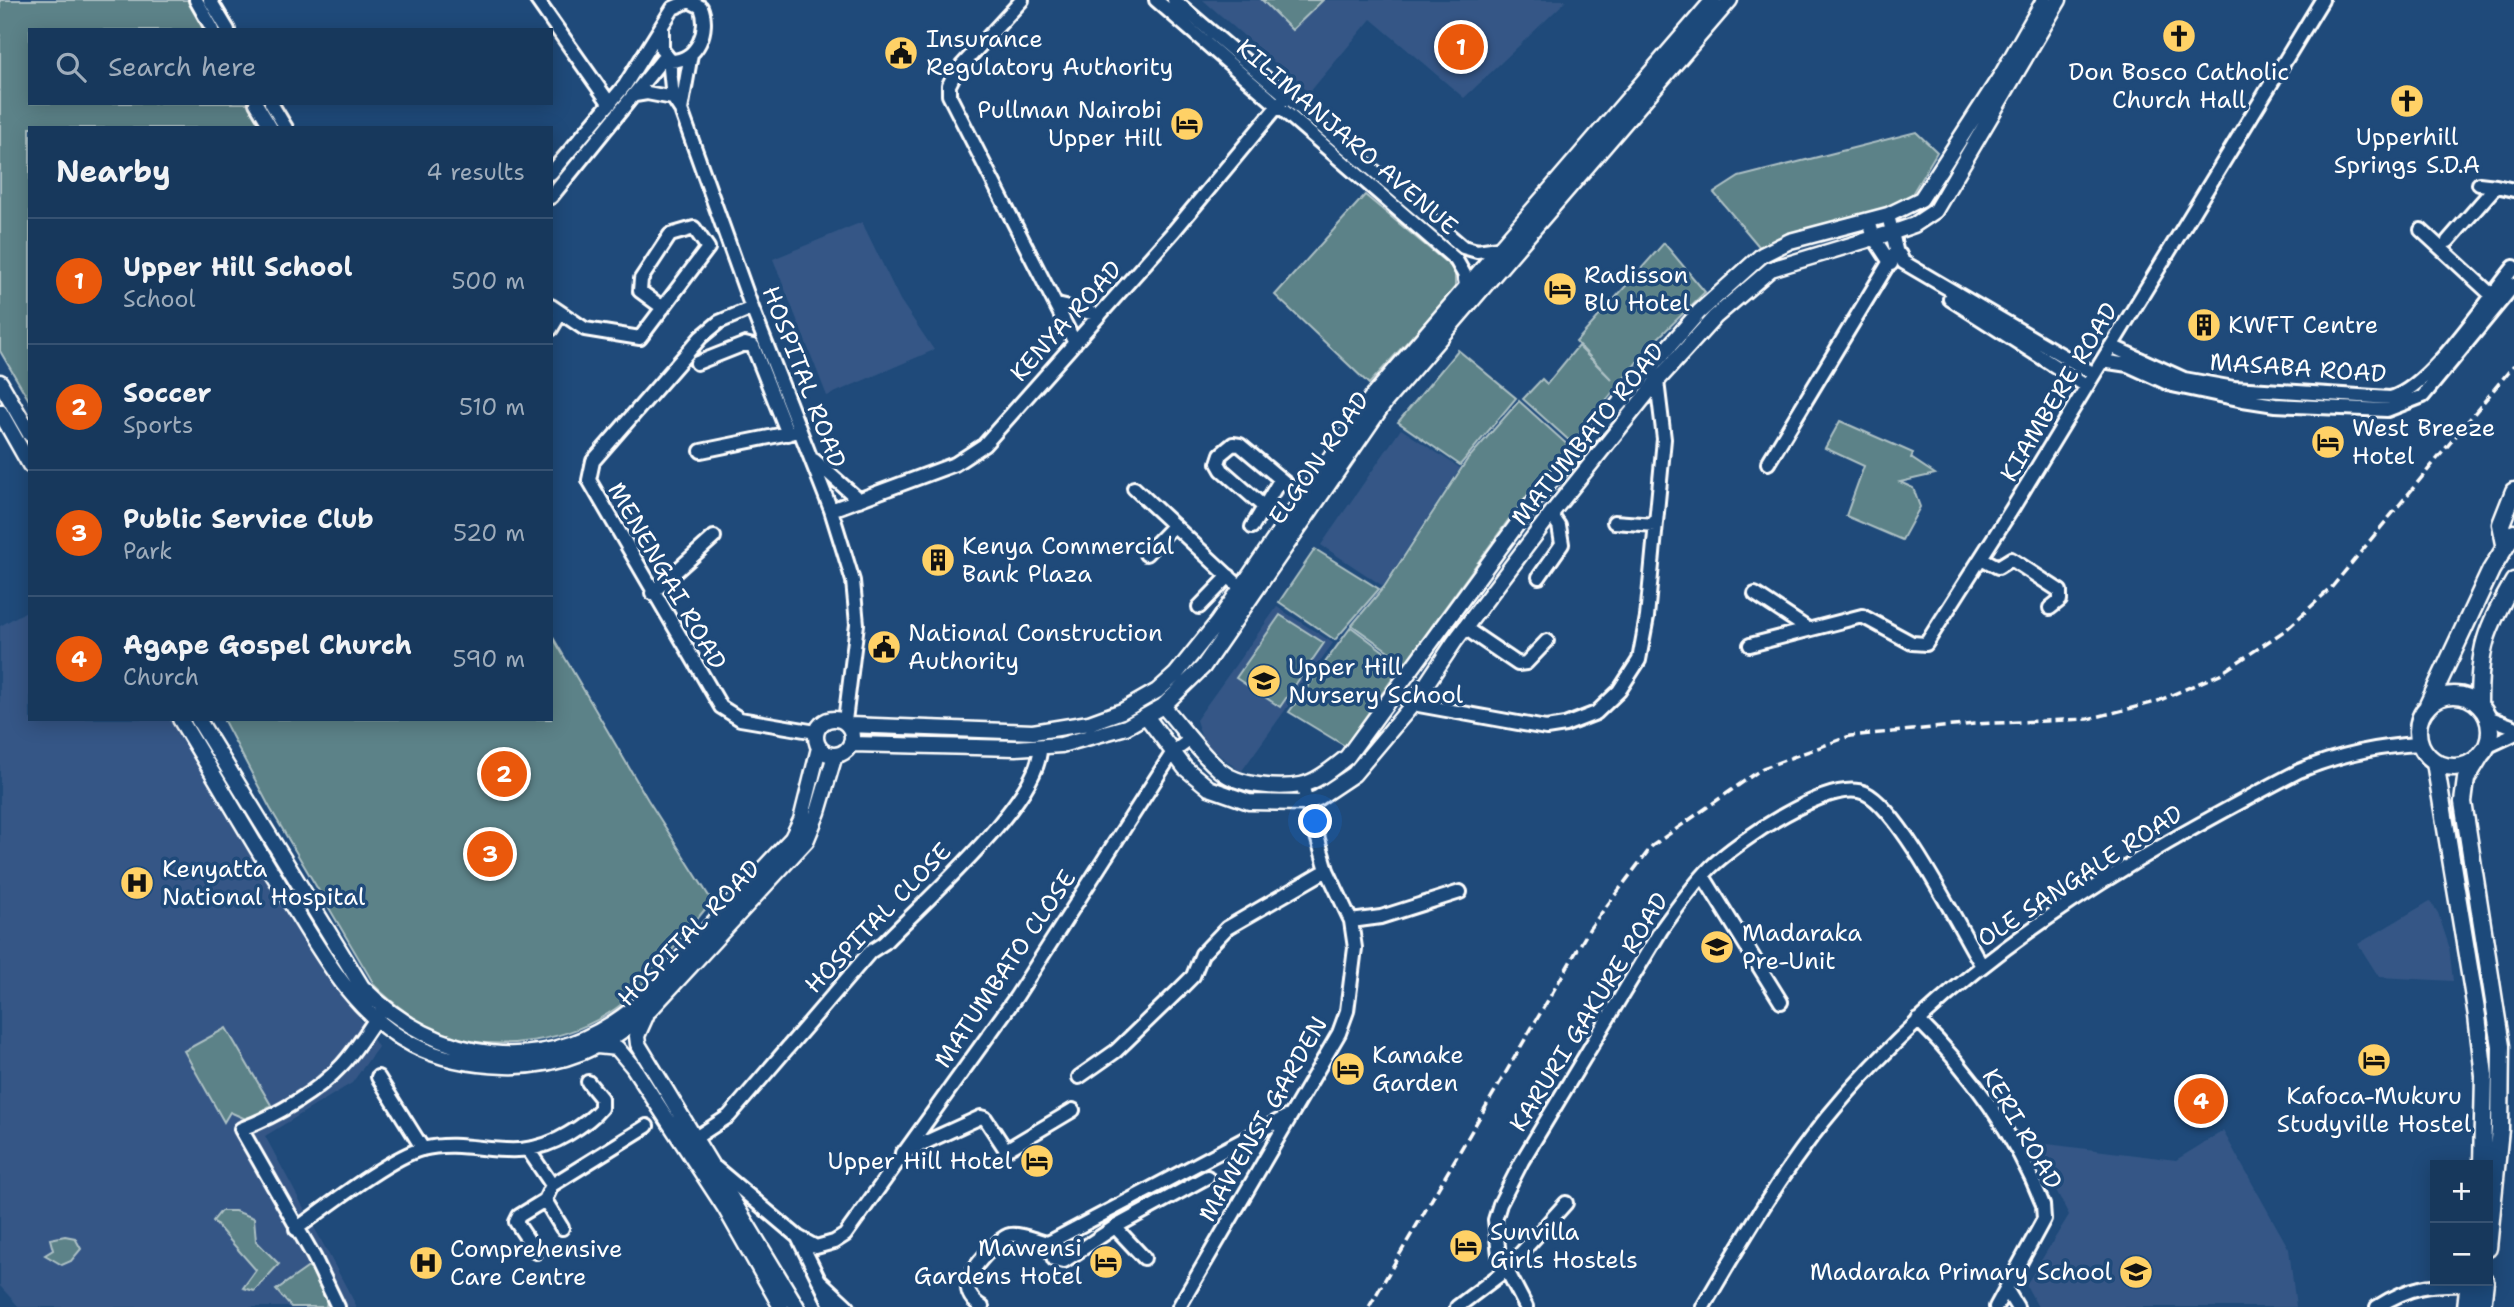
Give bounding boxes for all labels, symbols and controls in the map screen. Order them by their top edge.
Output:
church icon: Don Bosco Catholic Church Hall [2160,17,2198,55]
pin: 1 [1438,21,1484,73]
place label: Insurance Regulatory Authority [926,23,1173,83]
search box [28,28,553,105]
street label: KILIMANJARO AVENUE [1230,32,1464,242]
public building icon: Insurance Regulatory Authority [882,34,920,72]
icon: search [52,48,90,86]
text: Search here [108,49,257,84]
place label: Don Bosco Catholic Church Hall [2069,56,2289,116]
church icon: Upperhill Springs S.D.A [2388,82,2426,120]
place label: Pullman Nairobi Upper Hill [977,94,1163,154]
hotel icon: Pullman Nairobi Upper Hill [1168,105,1206,143]
place label: Upperhill Springs S.D.A [2334,121,2480,181]
text: Nearby [56,151,171,192]
text: 4 results [426,157,525,187]
text: Upper Hill School [123,249,352,284]
street label: KENYA ROAD [1003,254,1129,388]
place label: Radisson Blu Hotel [1584,259,1690,319]
text: 1 [74,266,84,296]
text: 500 m [451,266,525,296]
hotel icon: Radisson Blu Hotel [1541,270,1579,308]
street label: HOSPITAL ROAD [755,281,853,473]
text: School [123,284,195,314]
street label: KIAMBERE ROAD [1993,296,2125,488]
building icon: KWFT Centre [2185,306,2223,344]
place label: KWFT Centre [2228,309,2378,341]
street label: MATUMBATO ROAD [1504,336,1672,532]
street label: MASABA ROAD [2209,346,2387,390]
text: Soccer [123,375,211,410]
street label: ELGON ROAD [1261,385,1377,531]
text: 2 [71,392,87,422]
text: 510 m [459,392,525,422]
text: Sports [123,410,194,440]
place label: West Breeze Hotel [2352,412,2495,472]
hotel icon: West Breeze Hotel [2309,423,2347,461]
street label: MENENGAI ROAD [600,476,734,676]
text: Public Service Club [123,501,374,536]
text: 3 [71,518,87,548]
text: 520 m [453,518,525,548]
place label: Kenya Commercial Bank Plaza [962,530,1175,590]
text: Park [123,536,172,566]
building icon: Kenya Commercial Bank Plaza [919,541,957,579]
place label: National Construction Authority [908,617,1163,677]
text: Agape Gospel Church [123,627,412,662]
public building icon: National Construction Authority [865,628,903,666]
text: 4 [71,644,87,674]
text: 590 m [452,644,525,674]
place label: Upper Hill Nursery School [1288,651,1464,711]
text: Church [123,662,199,692]
school or university icon: Upper Hill Nursery School [1245,662,1283,700]
pin: 2 [481,748,527,800]
street label: OLE SANGALE ROAD [1971,798,2189,954]
your location [1298,804,1332,838]
pin: 3 [467,828,513,880]
street label: HOSPITAL CLOSE [798,836,958,1000]
place label: Kenyatta National Hospital [162,853,366,913]
street label: HOSPITAL ROAD [611,853,767,1013]
hospital icon: Kenyatta National Hospital [118,864,156,902]
street label: MATUMBATO CLOSE [927,864,1083,1074]
street label: KARURI GAKURE ROAD [1502,886,1676,1138]
place label: Madaraka Pre-Unit [1742,917,1862,977]
school or university icon: Madaraka Pre-Unit [1698,928,1736,966]
street label: MAWENSI GARDEN [1191,1011,1335,1227]
place label: Kamake Garden [1372,1039,1464,1099]
hotel icon: Kafoca-Mukuru Studyville Hostel [2355,1041,2393,1079]
hotel icon: Kamake Garden [1329,1050,1367,1088]
street label: KERI ROAD [1975,1063,2069,1195]
pin: 4 [2178,1075,2224,1127]
place label: Kafoca-Mukuru Studyville Hostel [2277,1080,2472,1140]
hotel icon: Upper Hill Hotel [1018,1142,1056,1180]
place label: Upper Hill Hotel [828,1145,1013,1177]
map controls [2430,1160,2493,1286]
button: + [2430,1160,2493,1223]
place label: Sunvilla Girls Hostels [1490,1216,1638,1276]
button: − [2430,1223,2493,1286]
hotel icon: Sunvilla Girls Hostels [1447,1227,1485,1265]
place label: Mawensi Gardens Hotel [914,1232,1083,1292]
place label: Comprehensive Care Centre [450,1233,622,1293]
hotel icon: Mawensi Gardens Hotel [1087,1243,1125,1281]
hospital icon: Comprehensive Care Centre [407,1244,445,1282]
school or university icon: Madaraka Primary School [2117,1253,2155,1291]
place label: Madaraka Primary School [1810,1256,2113,1288]

